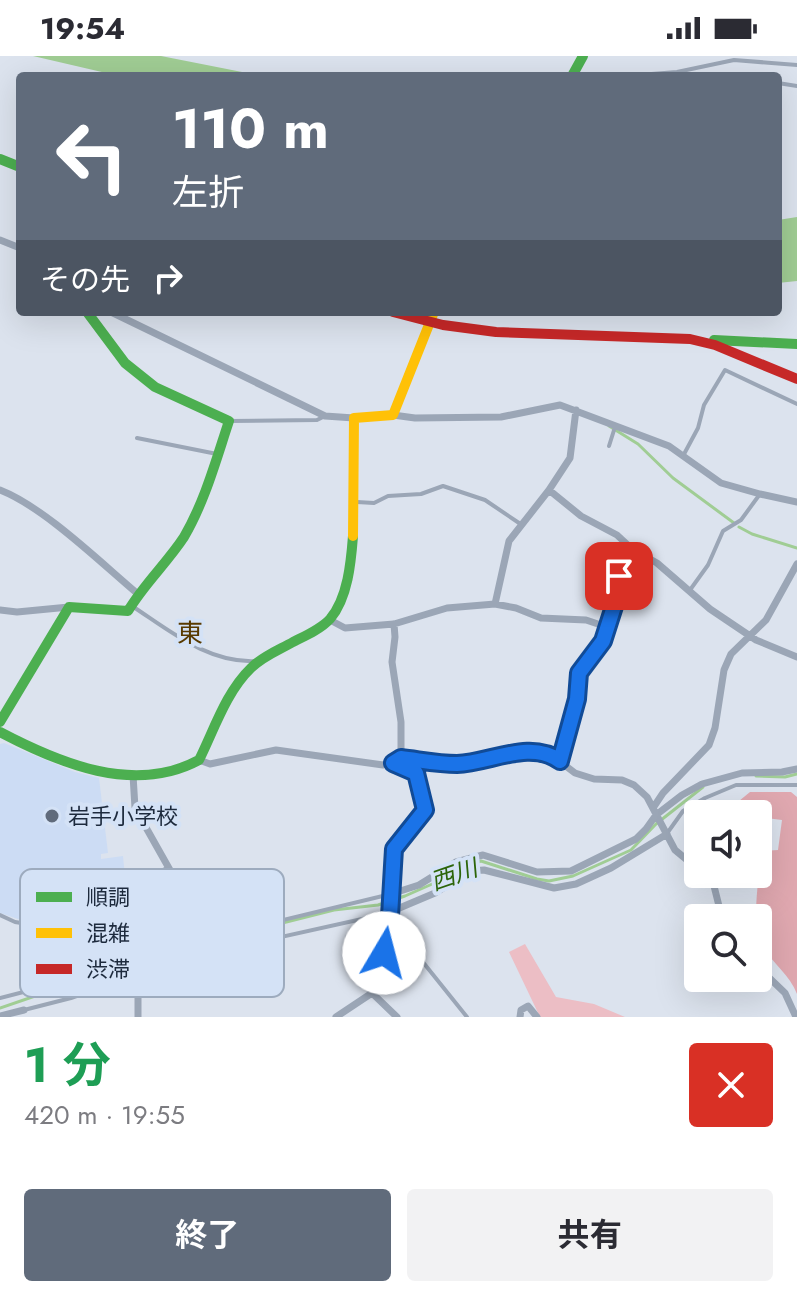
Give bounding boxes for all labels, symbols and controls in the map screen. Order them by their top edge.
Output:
text: 19:54 [40,7,125,50]
text: 110 m [172,88,329,169]
icon: left [40,104,144,208]
text: 左折 [172,166,244,218]
icon: right [146,256,190,300]
text: その先 [40,258,130,301]
pin [585,542,653,610]
icon: arrive [597,554,641,598]
district label: 東 [177,614,203,652]
place label: 岩手小学校 [68,800,178,832]
map controls [684,800,772,992]
button: sound [684,800,772,888]
marker: 岩手小学校 [43,807,61,825]
water label: 西川 [425,849,485,899]
legend [20,869,284,997]
text: 順調 [86,881,130,913]
button: search [684,904,772,992]
position arrow [342,911,426,995]
text: 混雑 [86,917,130,949]
text: 渋滞 [86,953,130,985]
text: 1 分 [24,1031,111,1100]
button: close [689,1043,773,1127]
text: 420 m · 19:55 [24,1096,185,1134]
button: 終了 [24,1189,391,1281]
button: 共有 [407,1189,773,1281]

